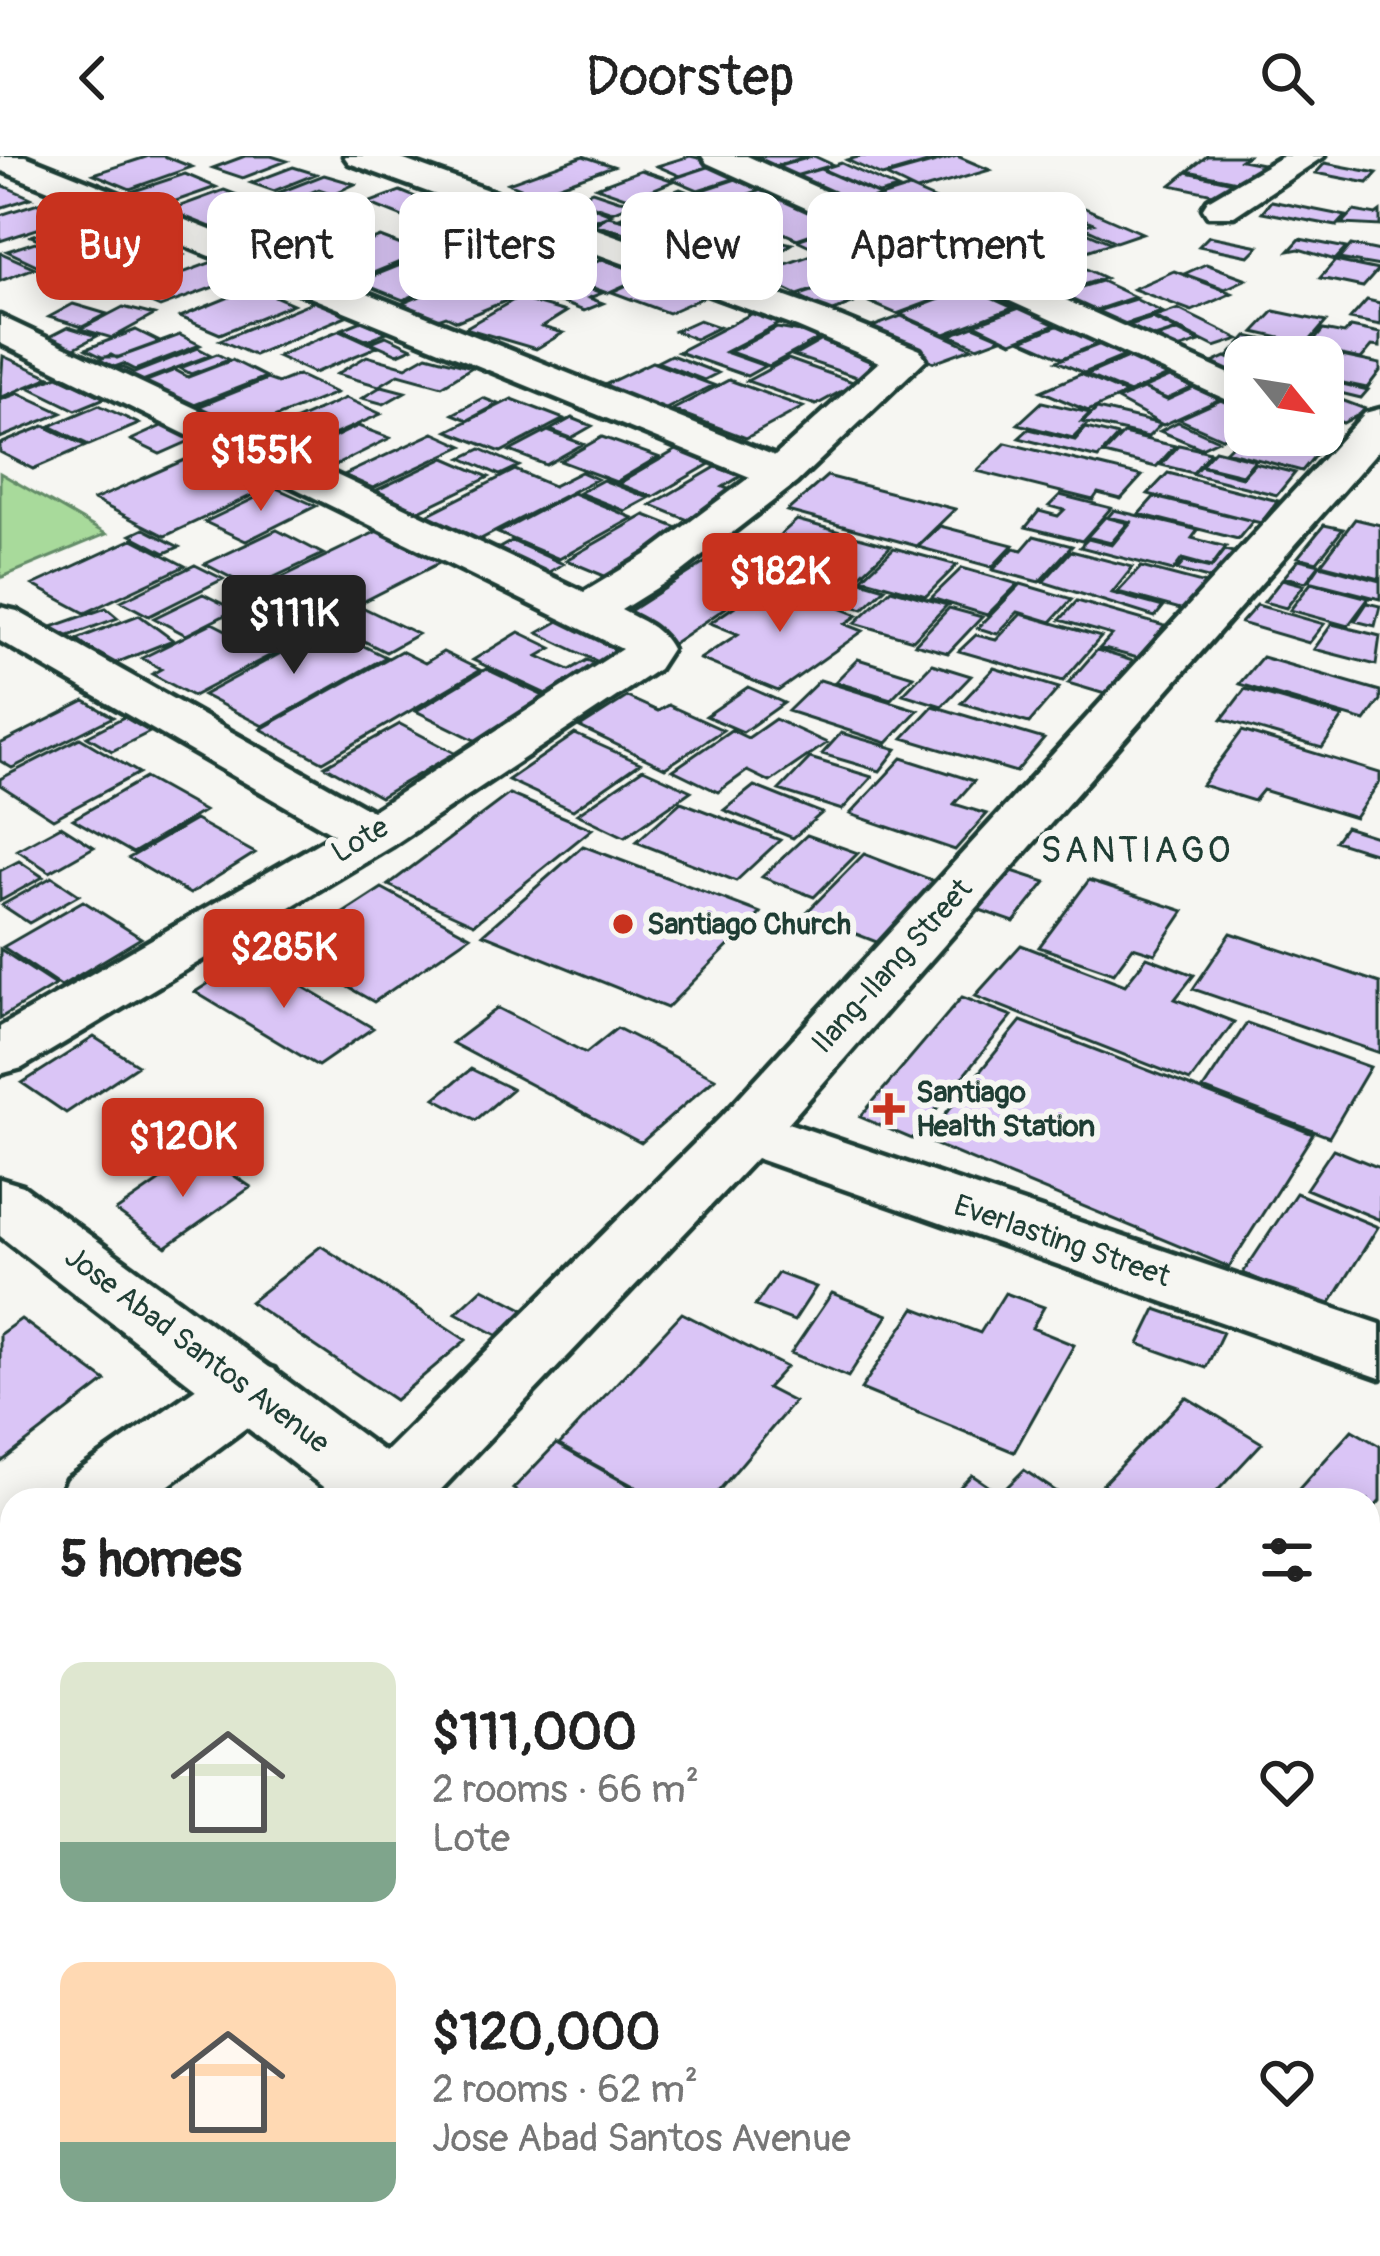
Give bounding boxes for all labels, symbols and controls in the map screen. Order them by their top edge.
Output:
text: Doorstep [585,44,795,112]
icon: back [60,45,126,111]
icon: search [1254,45,1320,111]
chip: Buy [36,192,183,300]
chip: Rent [207,192,375,300]
chip: Filters [399,192,597,300]
chip: New [621,192,783,300]
chip: Apartment [807,192,1087,300]
north arrow [1224,336,1344,456]
map controls [1224,336,1344,456]
pin: $155K [177,412,345,514]
text: $155K [210,426,312,475]
pin: $182K [696,533,864,635]
text: $182K [729,547,831,596]
pin: $111K [210,575,378,677]
text: $111K [249,589,339,638]
street label: Lote [325,809,395,871]
district label: SANTIAGO [1041,828,1233,873]
street label: Ilang-Ilang Street [804,870,981,1061]
place label: Santiago Church [647,906,851,943]
pin: $285K [200,909,368,1011]
marker: Santiago Church [610,911,636,937]
text: $285K [230,923,338,972]
place label: Santiago Health Station [916,1074,1095,1145]
marker: Santiago Health Station [873,1093,905,1125]
pin: $120K [99,1098,267,1200]
text: $120K [129,1112,237,1161]
street label: Everlasting Street [949,1187,1176,1296]
street label: Jose Abad Santos Avenue [57,1238,337,1462]
icon: filters [1254,1527,1320,1593]
text: 5 homes [60,1528,242,1592]
text: $111,000 [432,1701,637,1765]
icon: home [156,1710,300,1854]
icon: heart [1254,1749,1320,1815]
text: 2 rooms · 66 m² [432,1765,699,1814]
text: Lote [432,1814,510,1863]
text: $120,000 [432,2001,660,2065]
icon: home [156,2010,300,2154]
icon: heart [1254,2049,1320,2115]
text: 2 rooms · 62 m² [432,2065,698,2114]
text: Jose Abad Santos Avenue [432,2114,851,2163]

